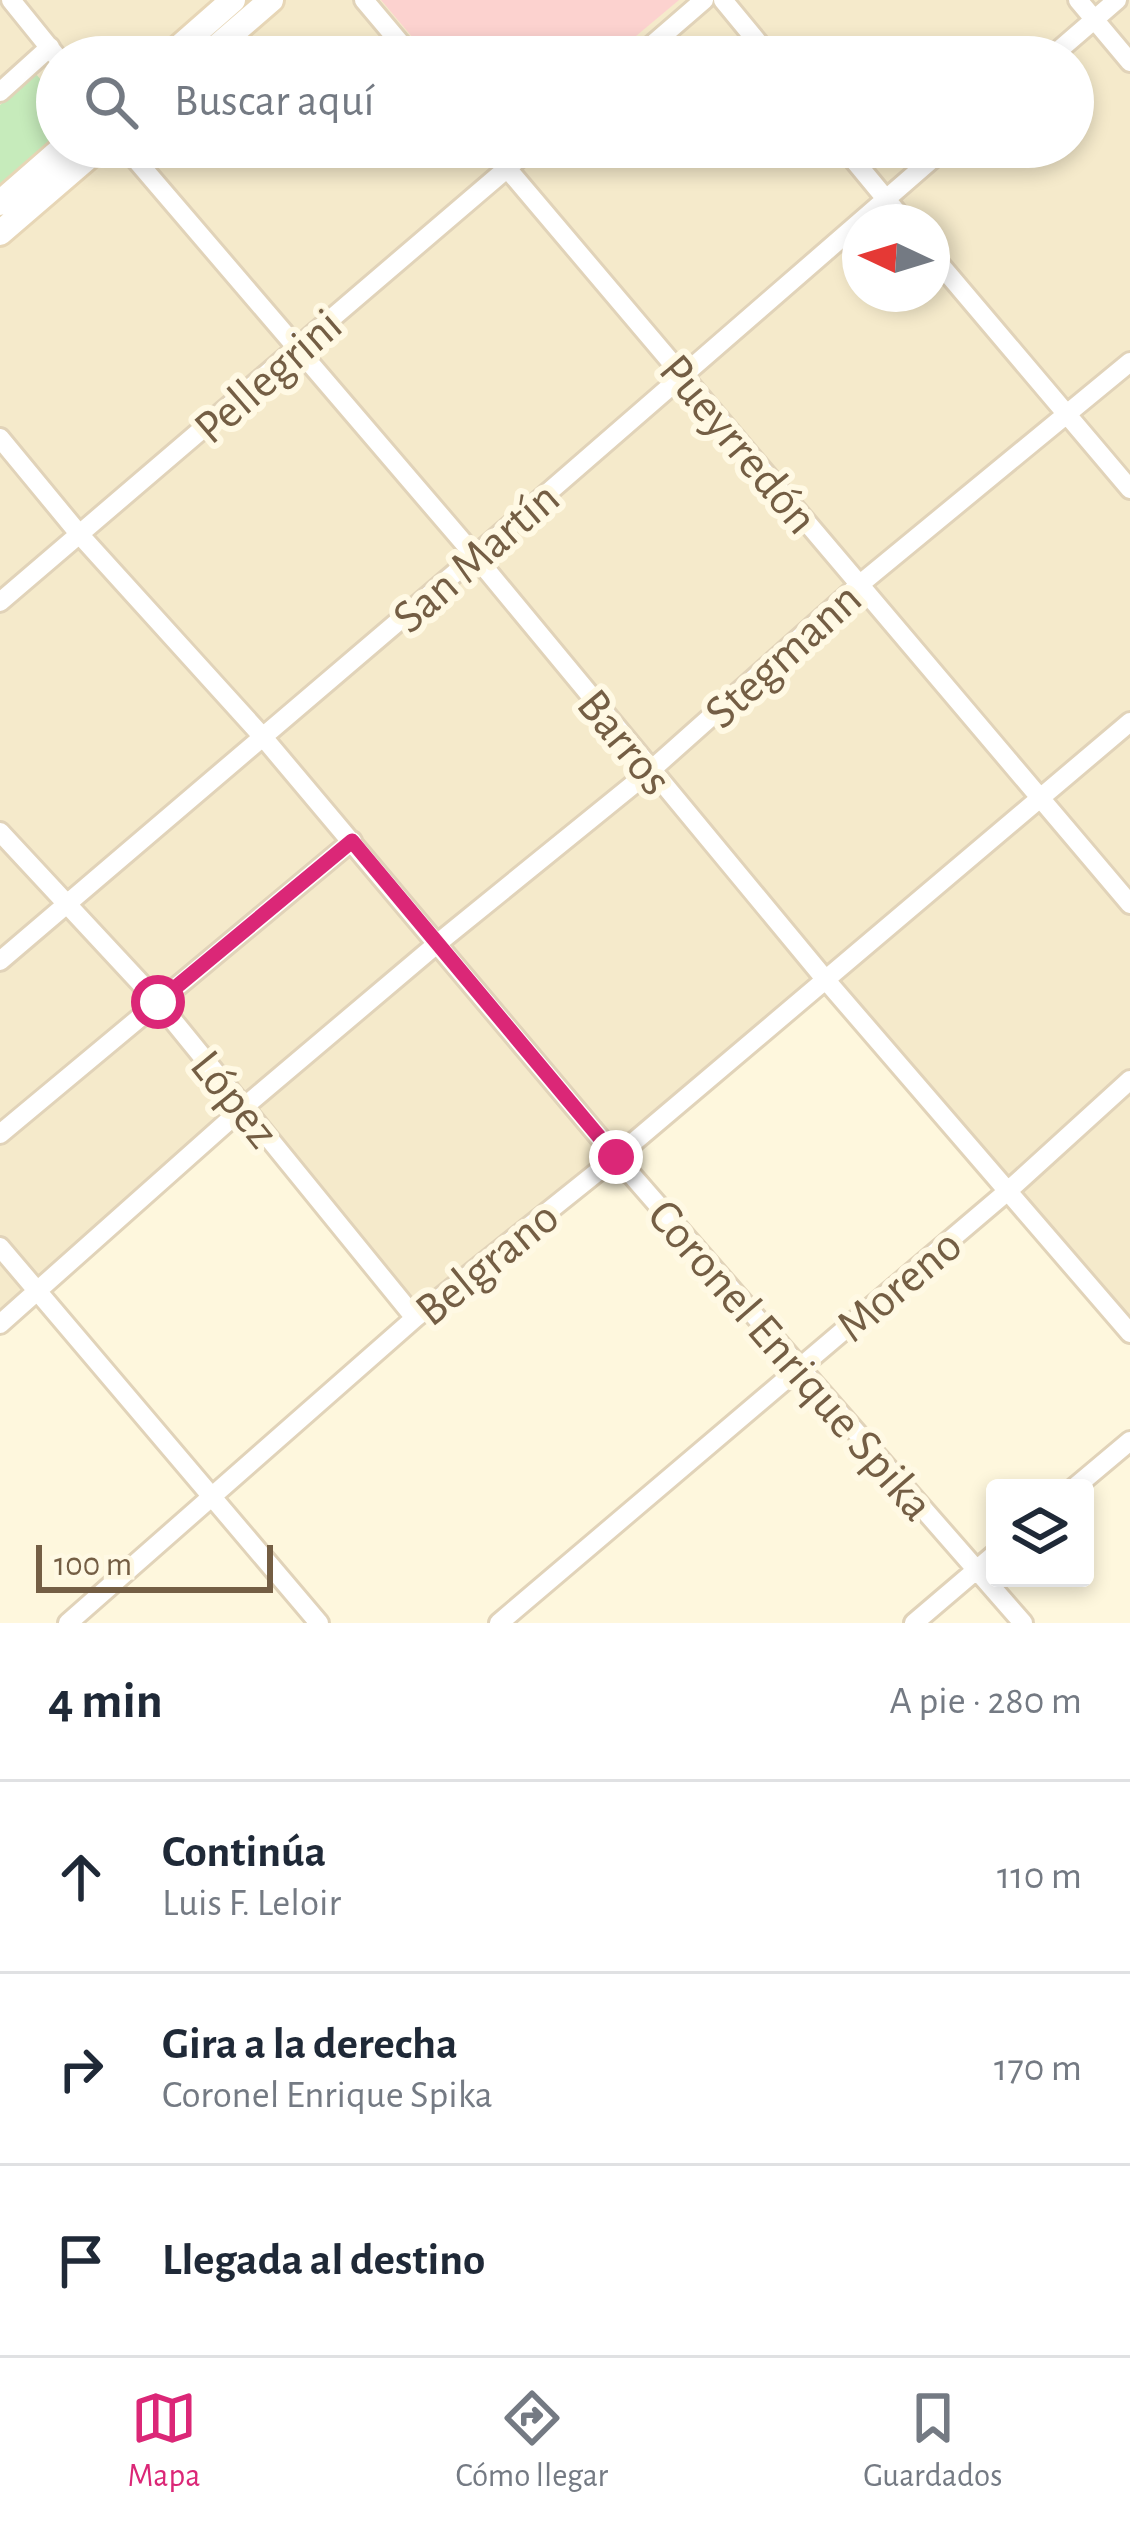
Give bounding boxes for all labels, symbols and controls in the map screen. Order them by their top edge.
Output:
search box [36,36,1094,168]
icon: search [78,69,144,135]
text: Buscar aquí [174,79,374,124]
north arrow [842,204,950,312]
street label: Pellegrini [186,301,352,454]
street label: Pueyrredón [650,346,826,544]
street label: San Martín [385,474,569,643]
street label: Stegmann [697,574,871,738]
street label: Barros [567,681,680,805]
route start [131,975,185,1029]
street label: López [181,1042,287,1157]
route end [589,1130,643,1184]
street label: Coronel Enrique Spika [638,1192,941,1530]
street label: Belgrano [408,1193,568,1336]
street label: Moreno [829,1221,971,1352]
map controls [986,1479,1094,1587]
button: layers [986,1479,1094,1587]
scale bar [36,1539,273,1592]
text: 100 m [54,1549,132,1582]
text: 4 min [48,1676,163,1727]
text: A pie · 280 m [889,1682,1082,1721]
text: Continúa [162,1830,326,1875]
icon: ahead [48,1844,114,1910]
text: 110 m [997,1857,1082,1896]
text: Luis F. Leloir [162,1884,341,1923]
text: Gira a la derecha [162,2022,458,2067]
icon: right [48,2036,114,2102]
text: 170 m [994,2049,1082,2088]
text: Coronel Enrique Spika [162,2076,493,2115]
icon: arrive [48,2228,114,2294]
text: Llegada al destino [162,2238,485,2283]
tab: Mapa [127,2385,200,2497]
tab: Cómo llegar [455,2385,608,2497]
tab: Guardados [863,2385,1003,2497]

